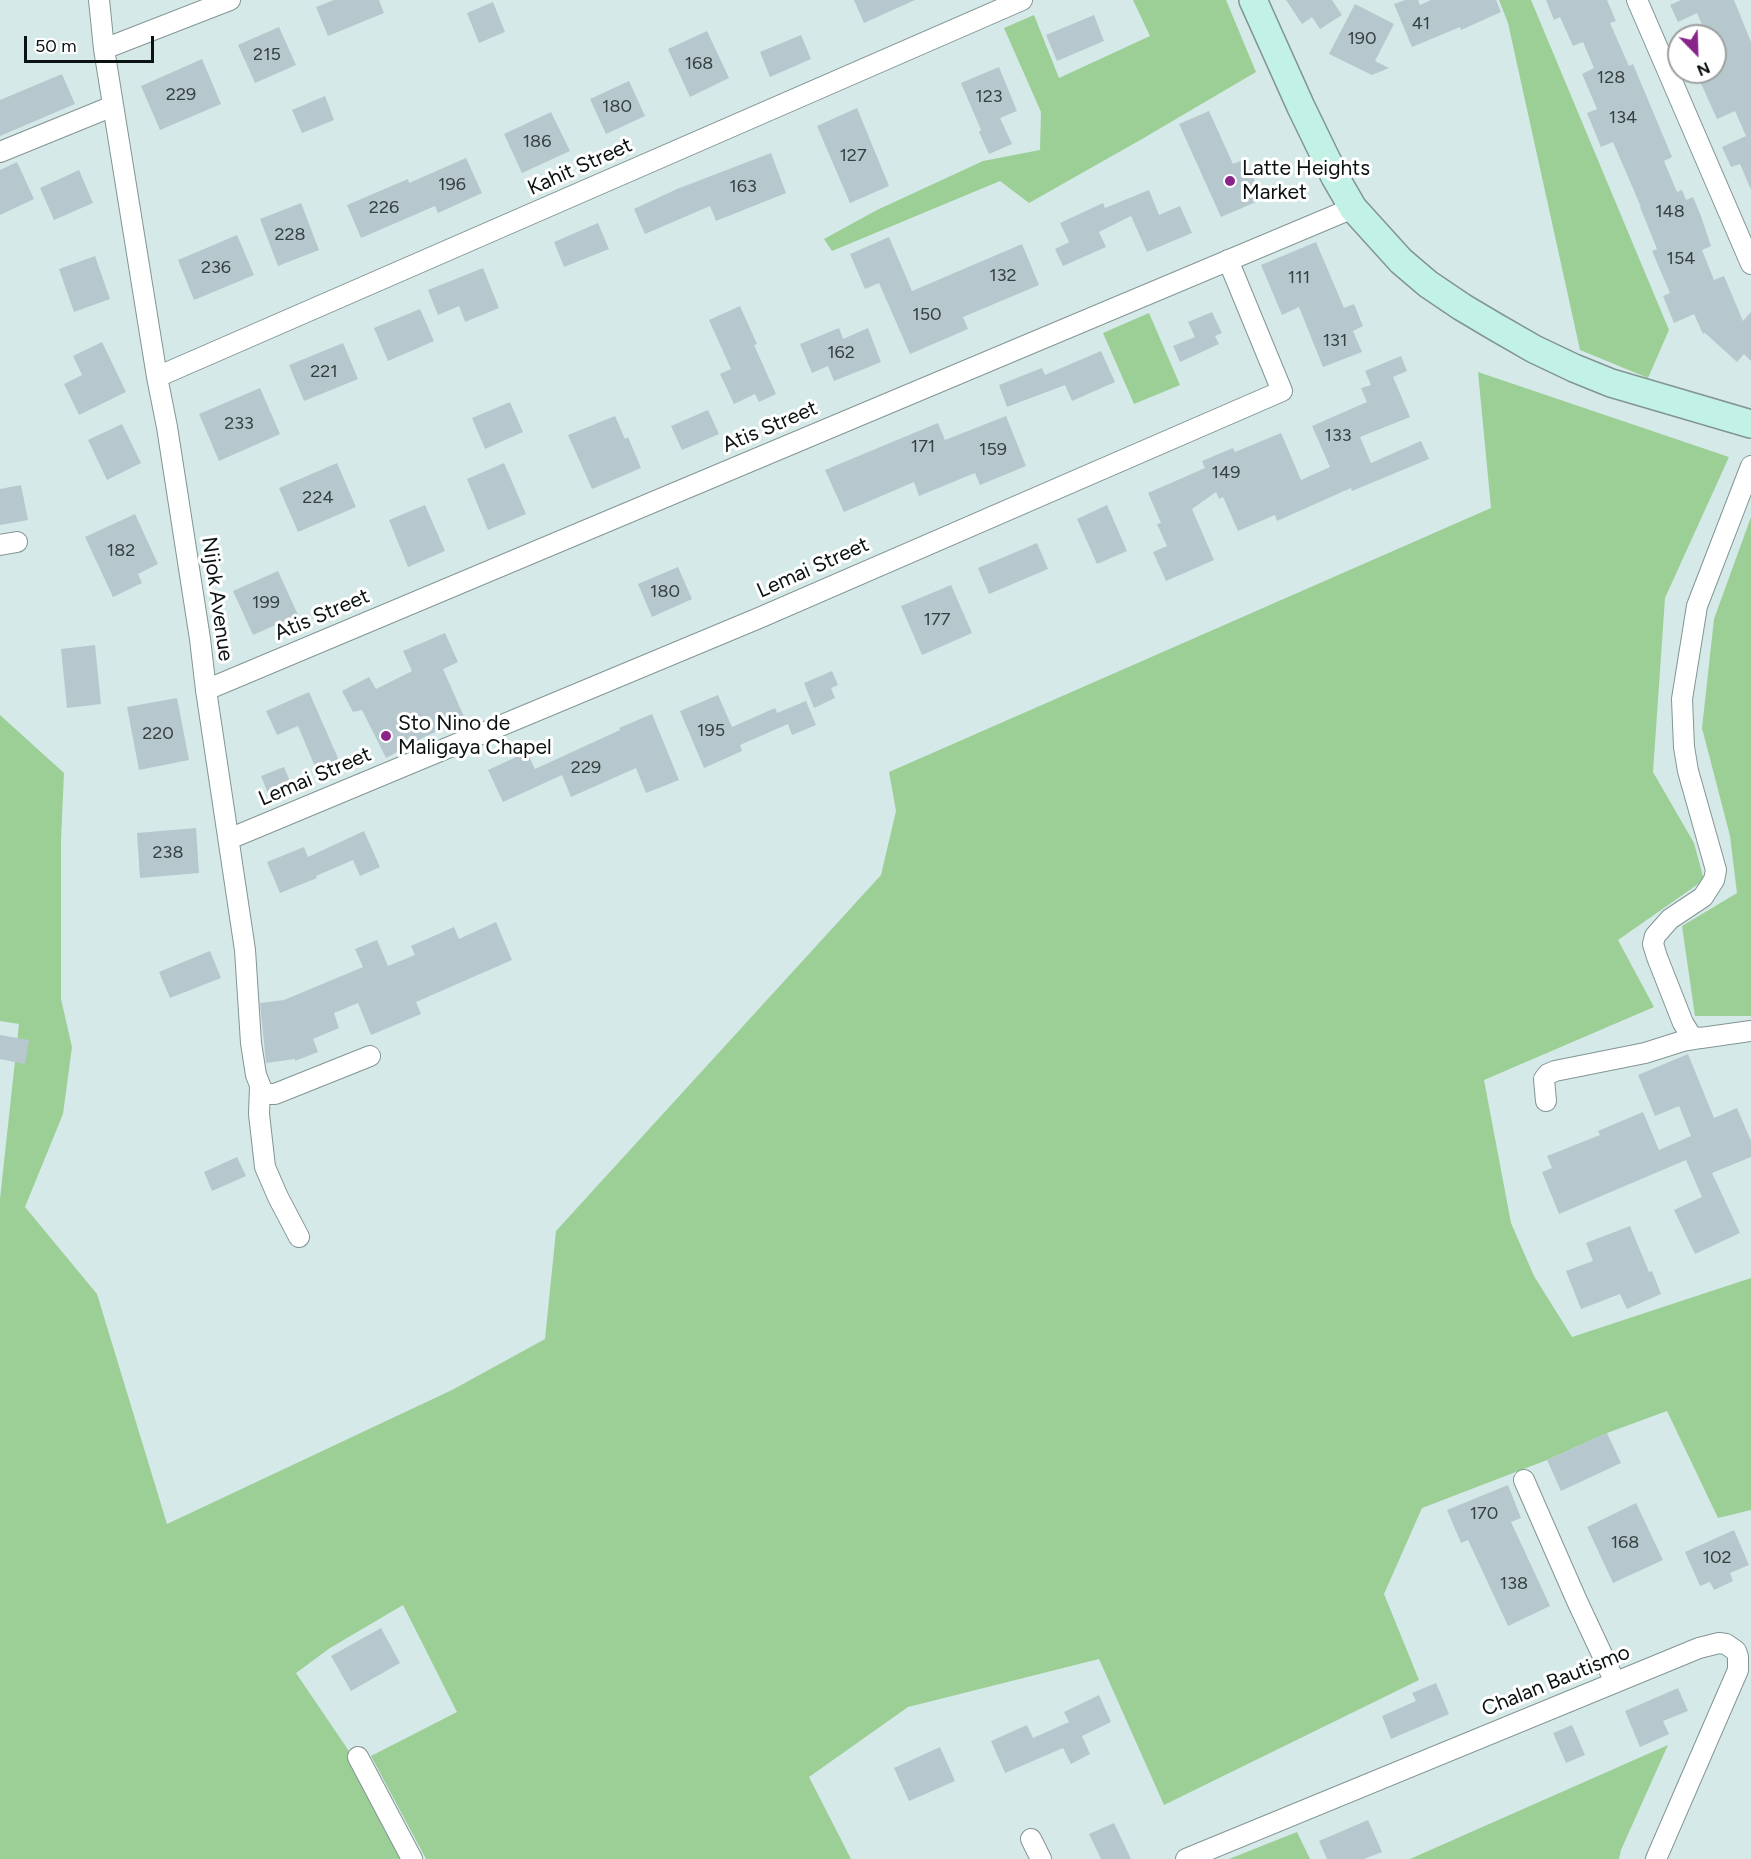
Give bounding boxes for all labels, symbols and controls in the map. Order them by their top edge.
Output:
house number: 41 [1412,13,1430,35]
scale bar [27,24,158,62]
north arrow [1667,24,1727,84]
house number: 190 [1347,28,1377,50]
text: 50 m [35,35,77,57]
house number: 215 [253,44,281,66]
house number: 168 [685,53,713,75]
text: N [1694,58,1713,80]
house number: 128 [1597,67,1625,89]
house number: 229 [166,84,196,106]
house number: 123 [975,86,1003,108]
house number: 180 [602,96,632,118]
house number: 134 [1609,107,1637,129]
house number: 186 [523,131,551,153]
street label: Kahit Street [524,133,636,201]
house number: 127 [839,145,867,167]
place label: Latte Heights Market [1242,156,1370,206]
house number: 196 [438,174,466,196]
marker: Latte Heights Market [1223,174,1237,188]
house number: 163 [729,176,757,198]
house number: 226 [369,197,399,219]
house number: 148 [1655,201,1685,223]
house number: 228 [274,224,306,246]
house number: 154 [1667,248,1695,270]
house number: 236 [201,257,231,279]
house number: 132 [989,265,1017,287]
house number: 111 [1288,267,1310,289]
house number: 150 [912,304,942,326]
house number: 131 [1323,330,1347,352]
house number: 162 [827,342,855,364]
house number: 221 [310,361,338,383]
street label: Atis Street [719,396,821,458]
house number: 233 [224,413,254,435]
house number: 133 [1324,425,1352,447]
house number: 171 [911,436,935,458]
house number: 159 [979,439,1007,461]
house number: 149 [1212,462,1240,484]
house number: 224 [302,487,334,509]
street label: Lemai Street [753,532,873,604]
street label: Nijok Avenue [196,535,238,663]
house number: 182 [107,540,135,562]
house number: 180 [650,581,680,603]
street label: Atis Street [271,584,373,646]
house number: 199 [252,592,280,614]
house number: 177 [924,609,950,631]
place label: Sto Nino de Maligaya Chapel [398,711,552,761]
house number: 195 [697,720,725,742]
house number: 220 [142,723,174,745]
marker: Sto Nino de Maligaya Chapel [379,729,393,743]
street label: Lemai Street [255,742,375,812]
house number: 229 [571,757,601,779]
house number: 238 [153,842,183,864]
house number: 170 [1470,1503,1498,1525]
house number: 168 [1611,1532,1639,1554]
house number: 102 [1702,1547,1732,1569]
house number: 138 [1500,1573,1528,1595]
street label: Chalan Bautismo [1478,1640,1634,1722]

